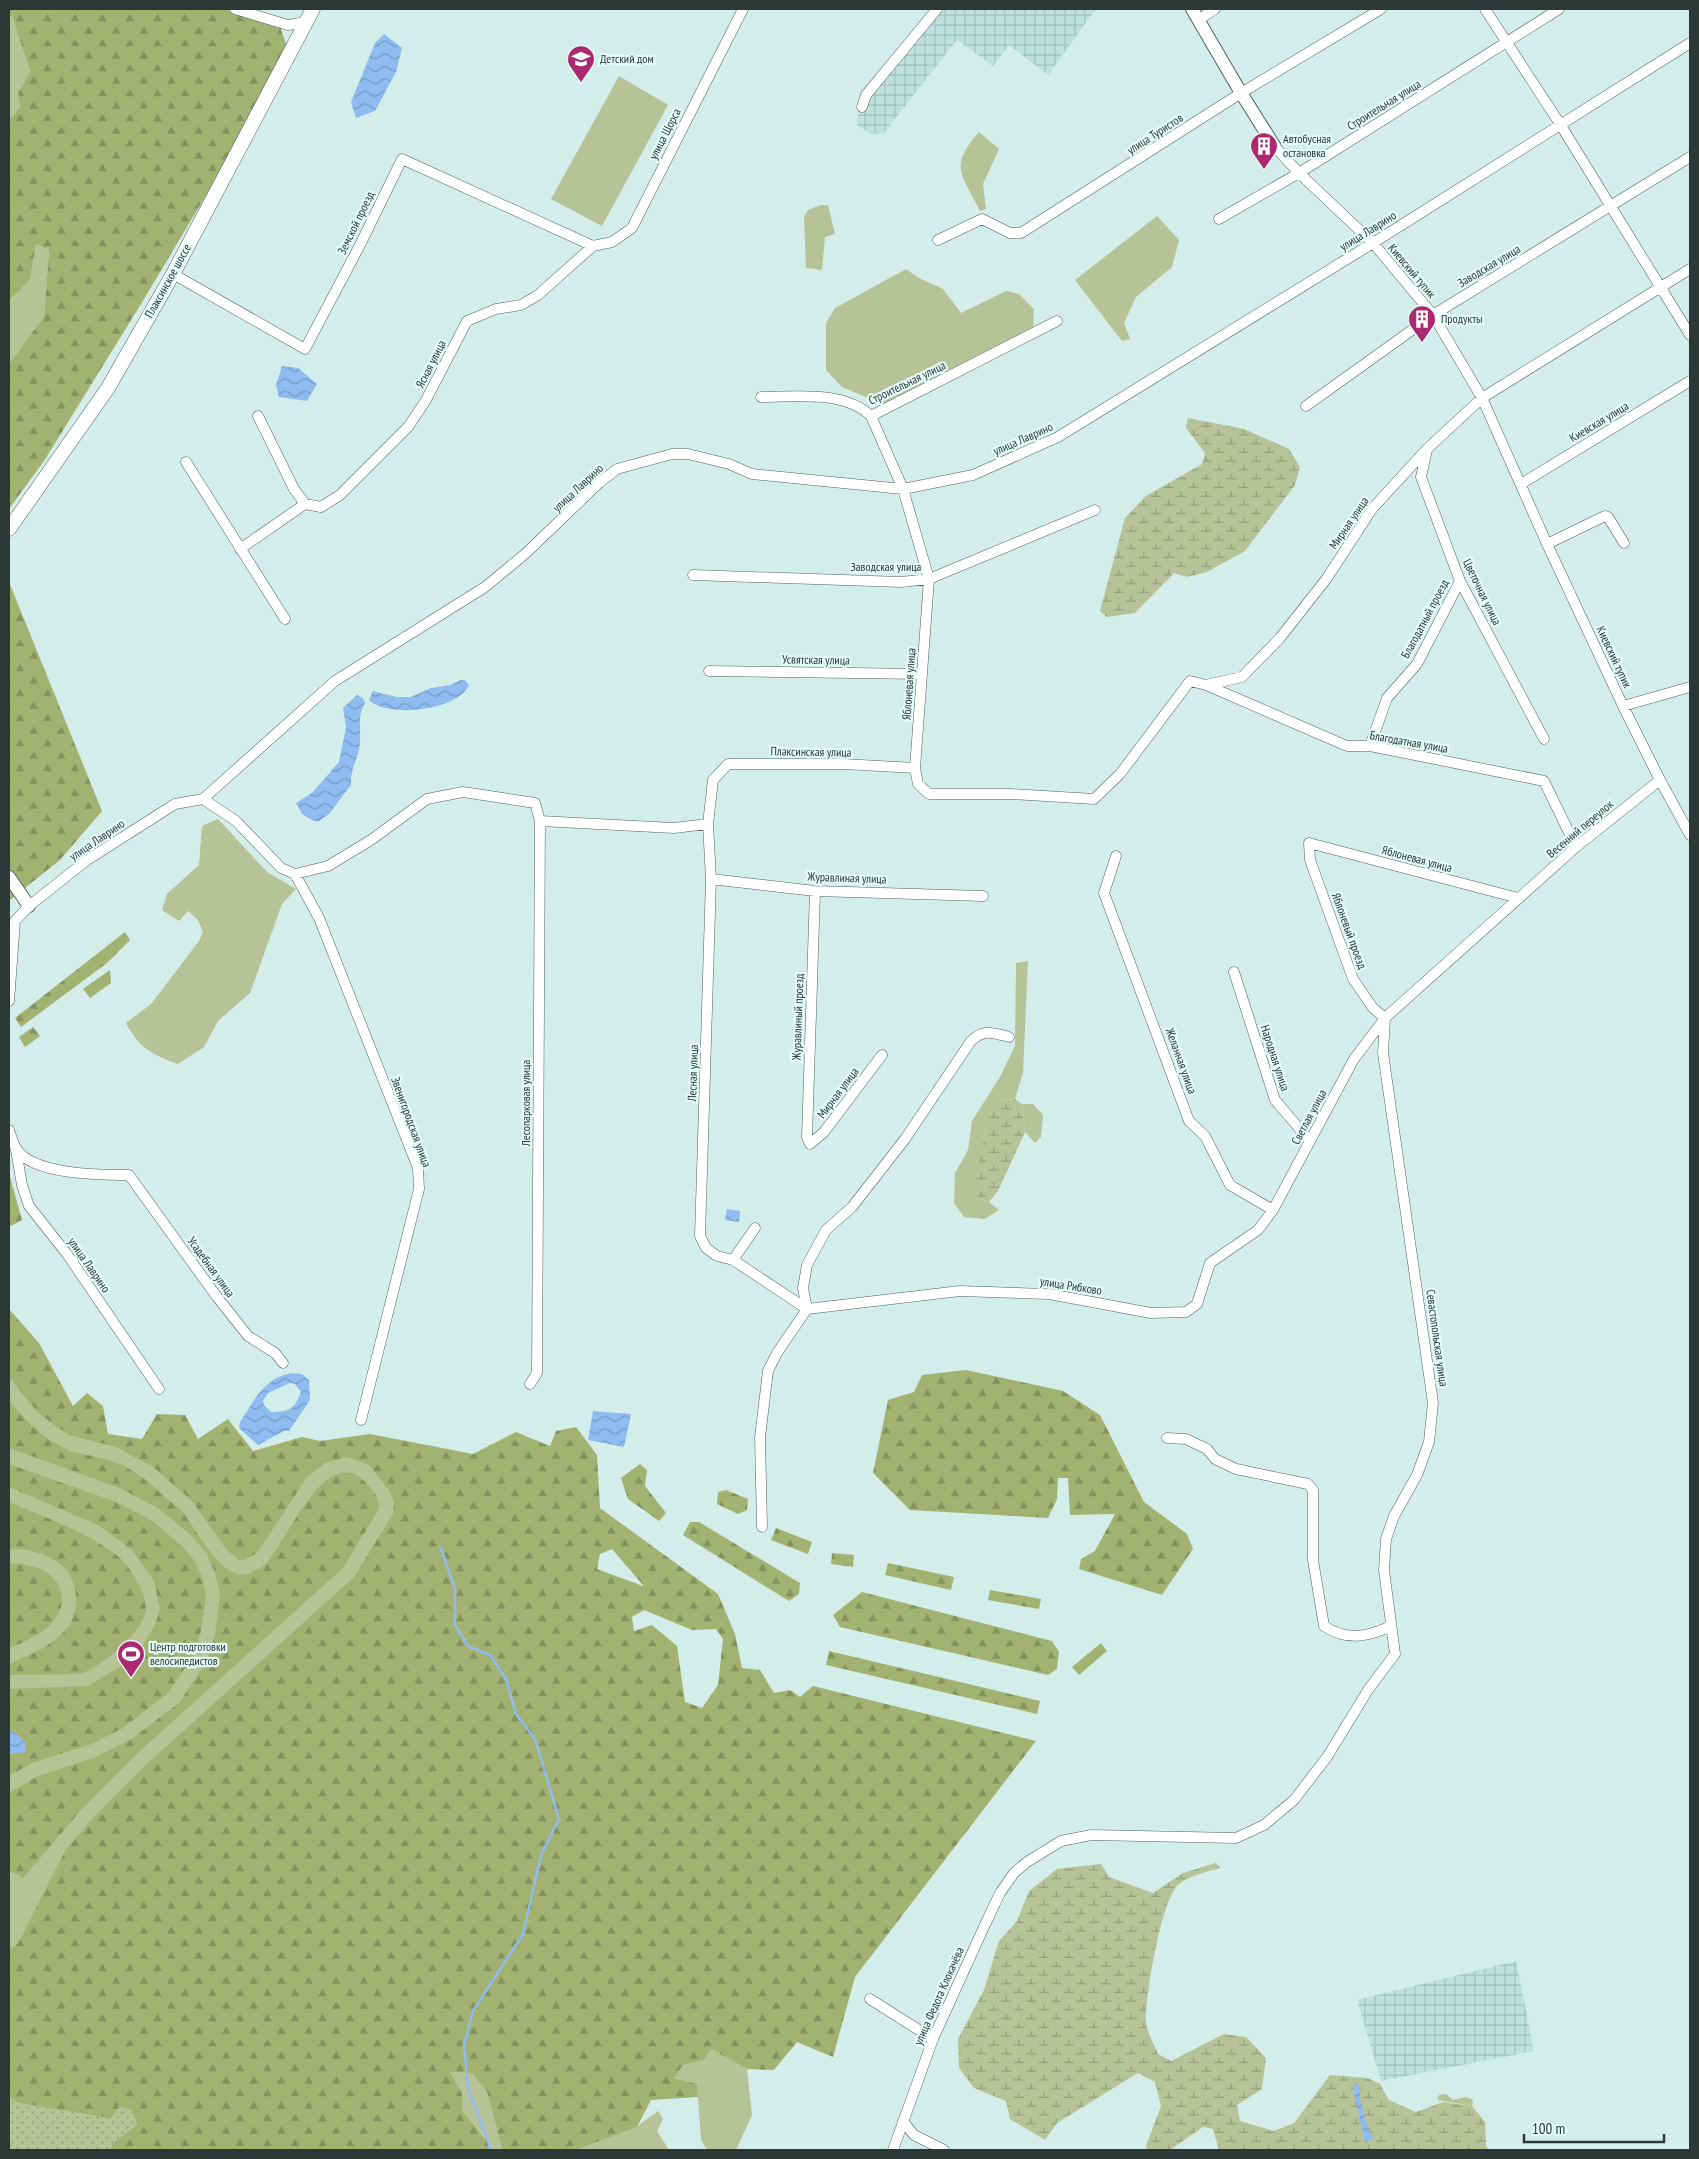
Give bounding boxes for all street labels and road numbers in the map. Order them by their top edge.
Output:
street label: Строительная улица [1344,76,1424,133]
street label: улица Щорса [645,106,684,162]
street label: улица Туристов [1124,110,1186,157]
street label: Земской проезд [334,188,378,257]
street label: улица Лаврино [1337,207,1399,254]
street label: Киевский тупик [1385,240,1440,301]
street label: Плаксинское шоссе [141,241,194,320]
street label: Заводская улица [1455,241,1523,290]
street label: Ясная улица [412,337,449,390]
street label: Строительная улица [866,357,948,408]
street label: Киевская улица [1566,398,1631,445]
street label: улица Лаврино [991,419,1055,458]
street label: улица Лаврино [549,460,606,515]
street label: Мирная улица [1326,494,1372,552]
street label: Цветочная улица [1460,556,1505,628]
street label: Заводская улица [851,559,922,574]
street label: Благодатный проезд [1398,576,1452,661]
street label: Киевский тупик [1594,624,1635,690]
street label: Яблоневая улица [898,647,919,721]
street label: Усвятская улица [782,651,850,668]
street label: Благодатная улица [1369,727,1450,756]
street label: Плаксинская улица [771,743,852,760]
street label: Весенний переулок [1543,796,1616,861]
street label: улица Лаврино [66,816,127,864]
street label: Яблоневая улица [1380,842,1454,875]
street label: Журавлиная улица [806,869,887,886]
street label: Яблоневый проезд [1329,891,1370,972]
street label: Журавлиный проезд [788,973,807,1062]
street label: Народная улица [1258,1023,1293,1093]
street label: Желанная улица [1162,1025,1200,1096]
street label: Лесная улица [684,1044,701,1103]
street label: Лесопарковая улица [518,1060,533,1147]
street label: Мирная улица [814,1064,862,1121]
street label: Звенигородская улица [388,1075,435,1169]
street label: Светлая улица [1288,1086,1329,1147]
street label: улица Лаврино [65,1234,114,1295]
street label: Усадебная улица [184,1234,238,1300]
street label: улица Рибково [1039,1273,1103,1298]
street label: Севастопольская улица [1423,1288,1452,1388]
street label: улица Федота Клокачёва [910,1944,967,2047]

